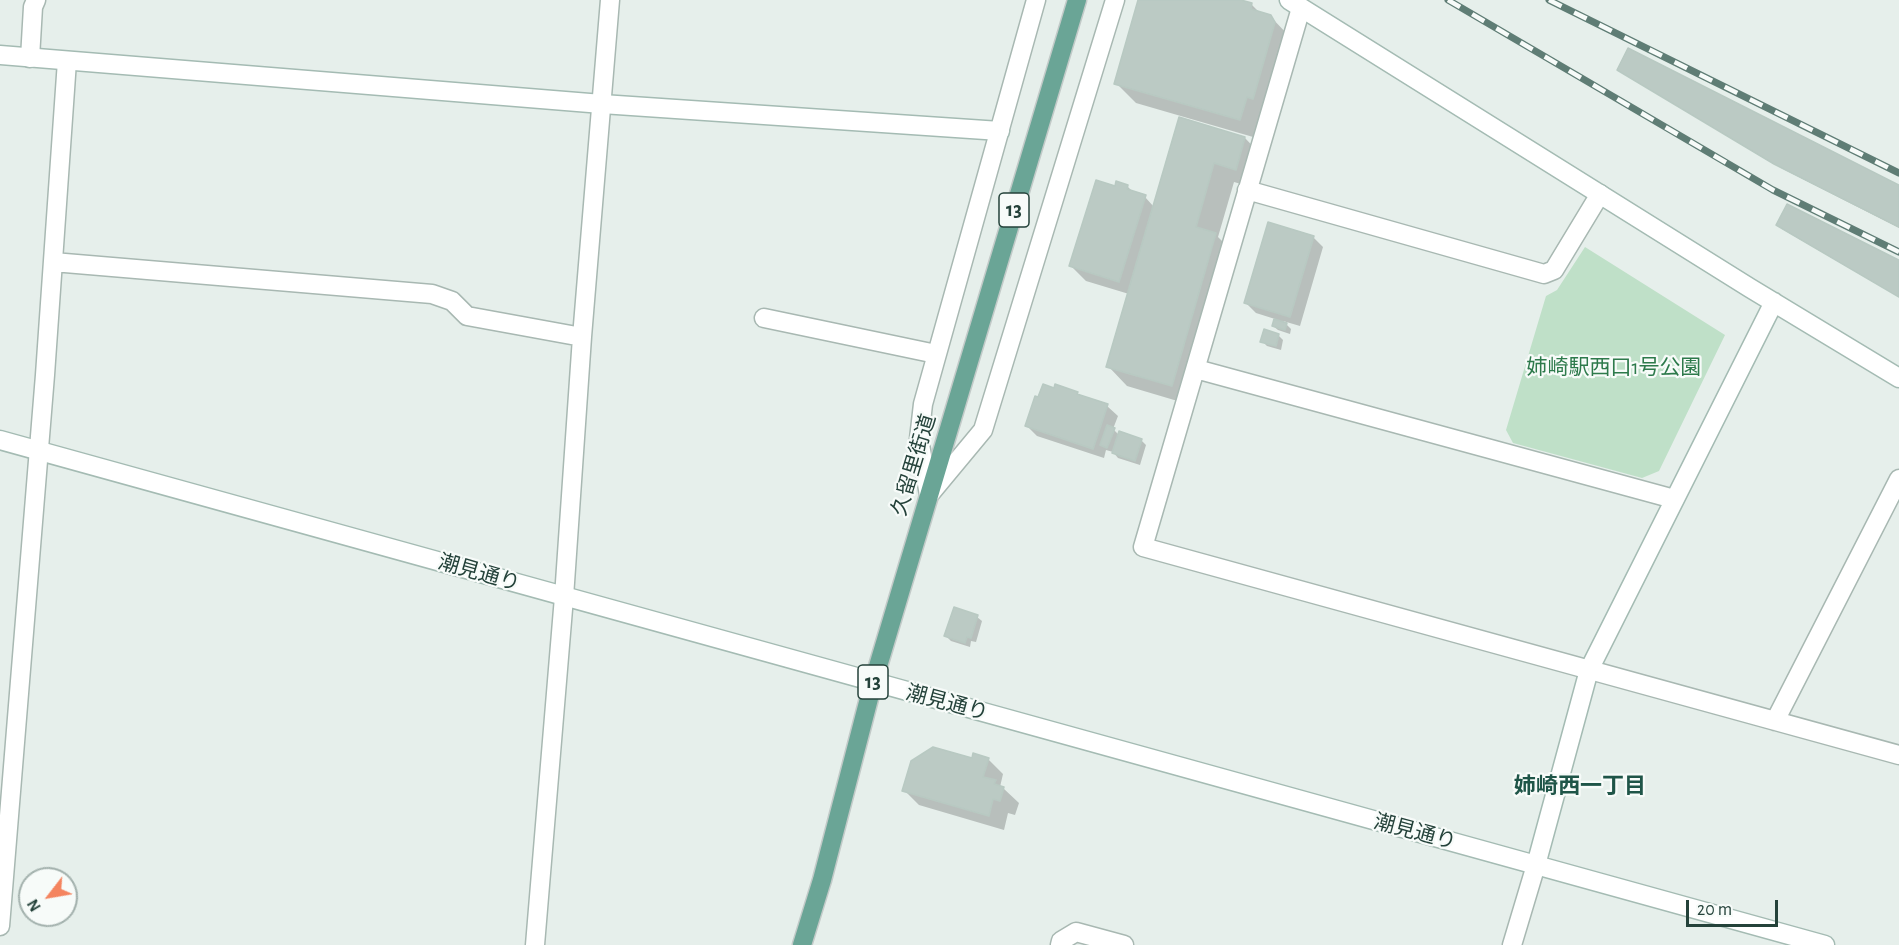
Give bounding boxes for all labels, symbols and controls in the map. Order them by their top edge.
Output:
road number: 13 [999,193,1029,227]
park label: 姉崎駅西口1号公園 [1526,355,1702,381]
street label: 久留里街道 [887,411,941,519]
street label: 潮見通り [435,549,523,597]
road number: 13 [858,665,888,699]
street label: 潮見通り [903,680,991,726]
district label: 姉崎西一丁目 [1514,773,1646,799]
street label: 潮見通り [1371,809,1459,855]
north arrow [18,867,78,927]
scale bar [1689,888,1780,926]
text: N [25,896,44,914]
text: 20 m [1697,901,1732,919]

